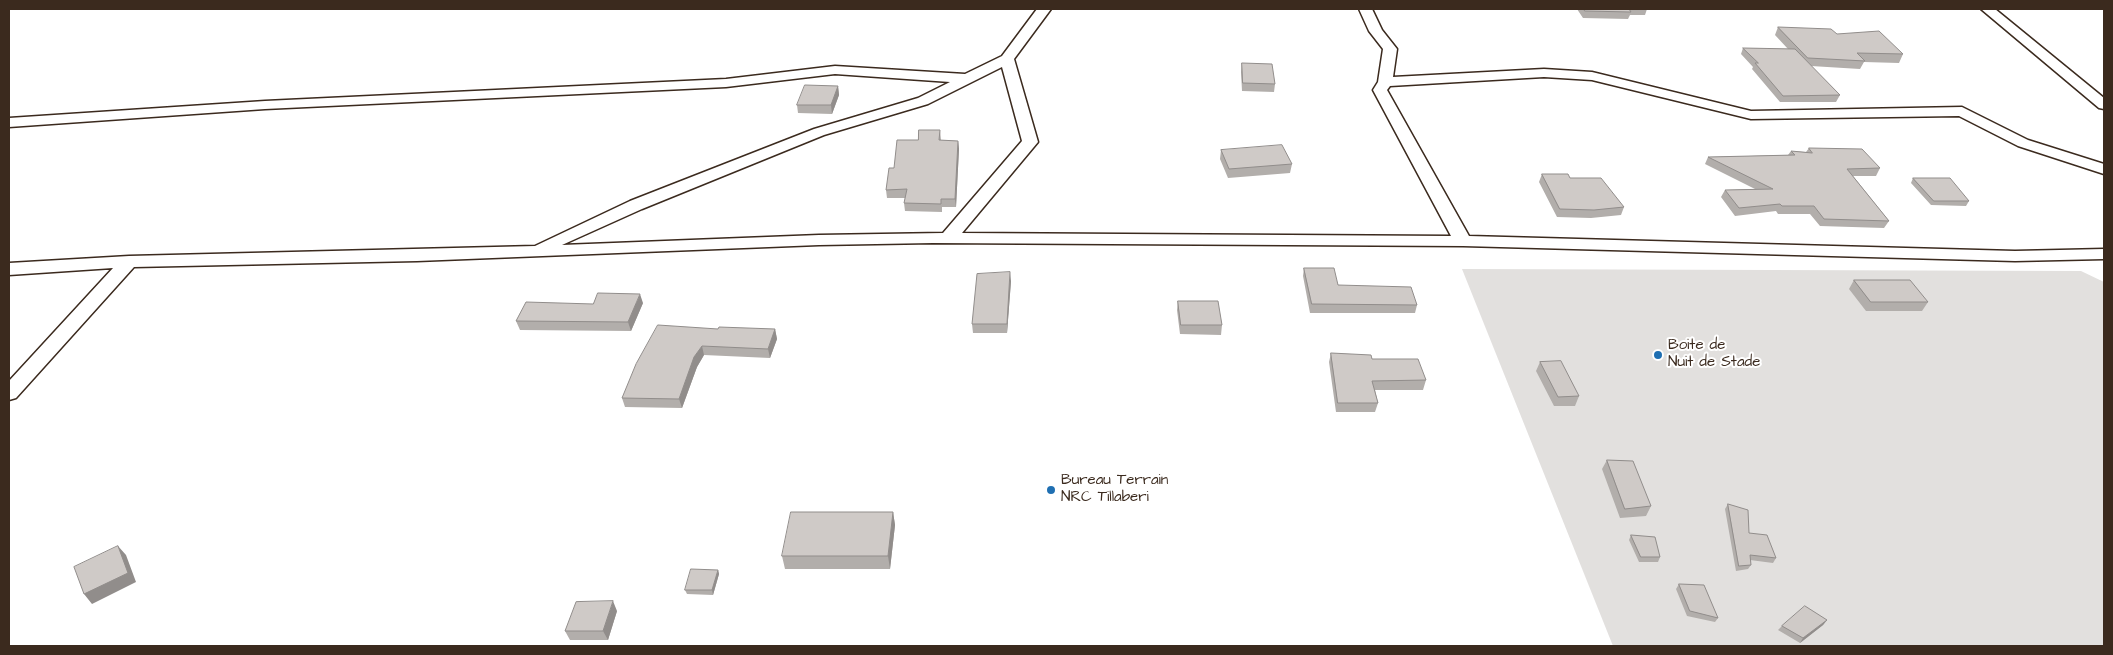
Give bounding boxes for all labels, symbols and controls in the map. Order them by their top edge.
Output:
place label: Boite de Nuit de Stade [1668,337,1760,372]
marker: Boite de Nuit de Stade [1652,349,1664,361]
place label: Bureau Terrain NRC Tillaberi [1061,472,1168,507]
marker: Bureau Terrain NRC Tillaberi [1045,484,1057,496]

